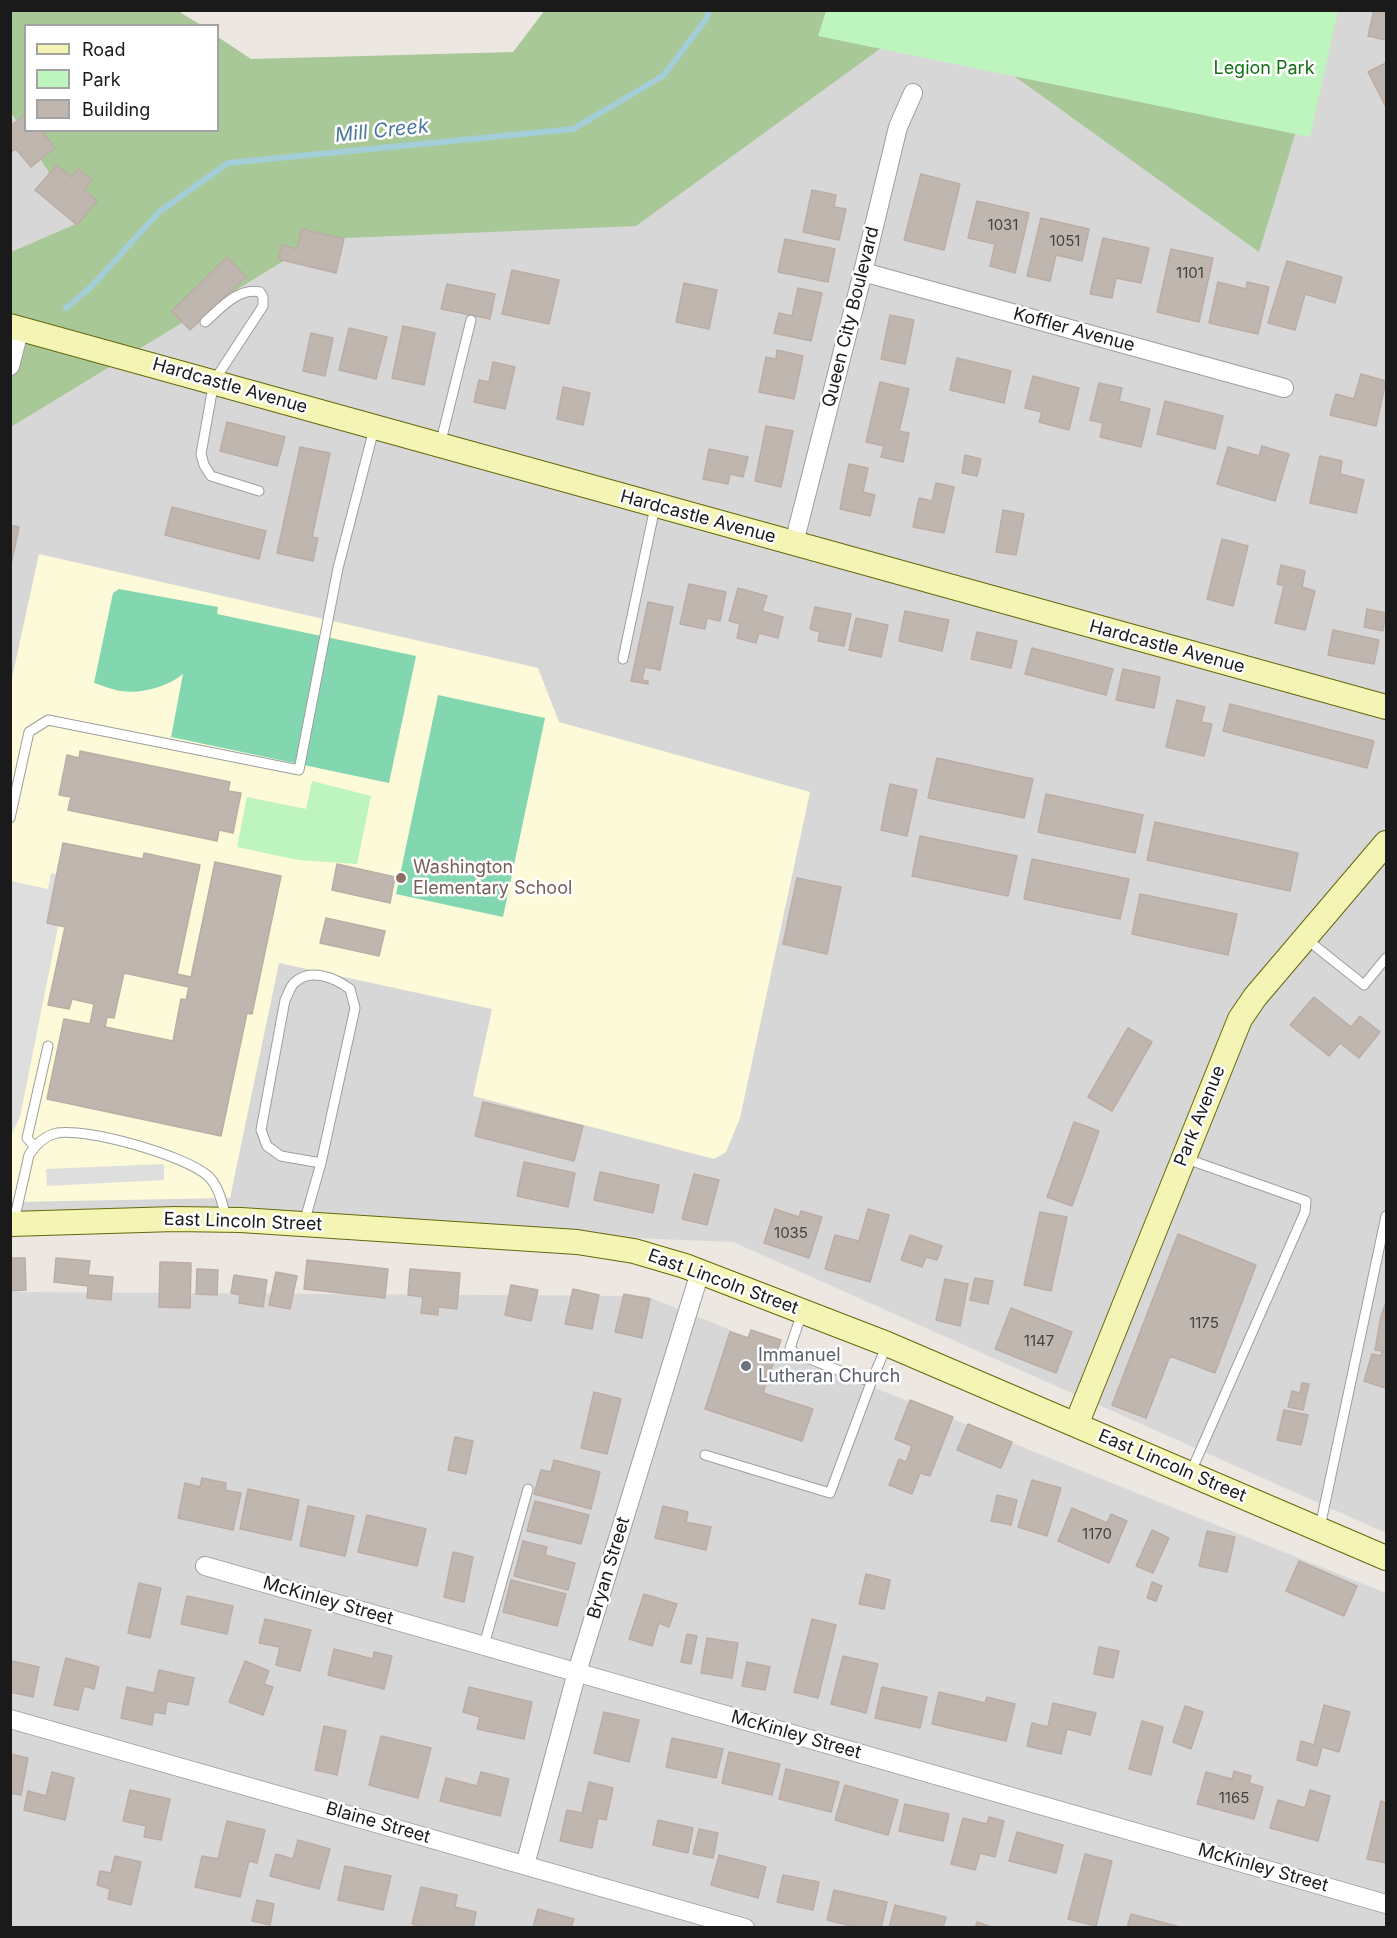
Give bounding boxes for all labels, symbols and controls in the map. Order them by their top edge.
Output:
legend [24,24,219,132]
text: Road [82,39,125,60]
park label: Legion Park [1213,58,1315,80]
text: Park [82,69,121,90]
text: Building [82,99,150,120]
water label: Mill Creek [334,114,430,148]
house number: 1031 [988,216,1018,234]
street label: Queen City Boulevard [818,224,884,410]
house number: 1051 [1050,232,1080,250]
house number: 1101 [1176,264,1204,282]
street label: Koffler Avenue [1011,303,1137,357]
street label: Hardcastle Avenue [150,354,310,418]
street label: Hardcastle Avenue [618,486,778,548]
street label: Hardcastle Avenue [1087,616,1247,678]
place label: Washington Elementary School [413,857,572,900]
marker: Washington Elementary School [394,871,408,885]
street label: Park Avenue [1170,1062,1230,1170]
street label: East Lincoln Street [163,1208,323,1236]
house number: 1035 [774,1224,808,1242]
street label: East Lincoln Street [645,1245,801,1319]
house number: 1175 [1189,1314,1219,1332]
house number: 1147 [1024,1332,1054,1350]
place label: Immanuel Lutheran Church [758,1345,900,1388]
marker: Immanuel Lutheran Church [739,1359,753,1373]
street label: East Lincoln Street [1095,1425,1249,1507]
street label: Bryan Street [583,1514,635,1622]
house number: 1170 [1082,1525,1112,1543]
street label: McKinley Street [260,1572,396,1630]
street label: McKinley Street [728,1706,864,1764]
house number: 1165 [1219,1789,1249,1807]
street label: Blaine Street [323,1798,433,1848]
street label: McKinley Street [1195,1839,1331,1897]

